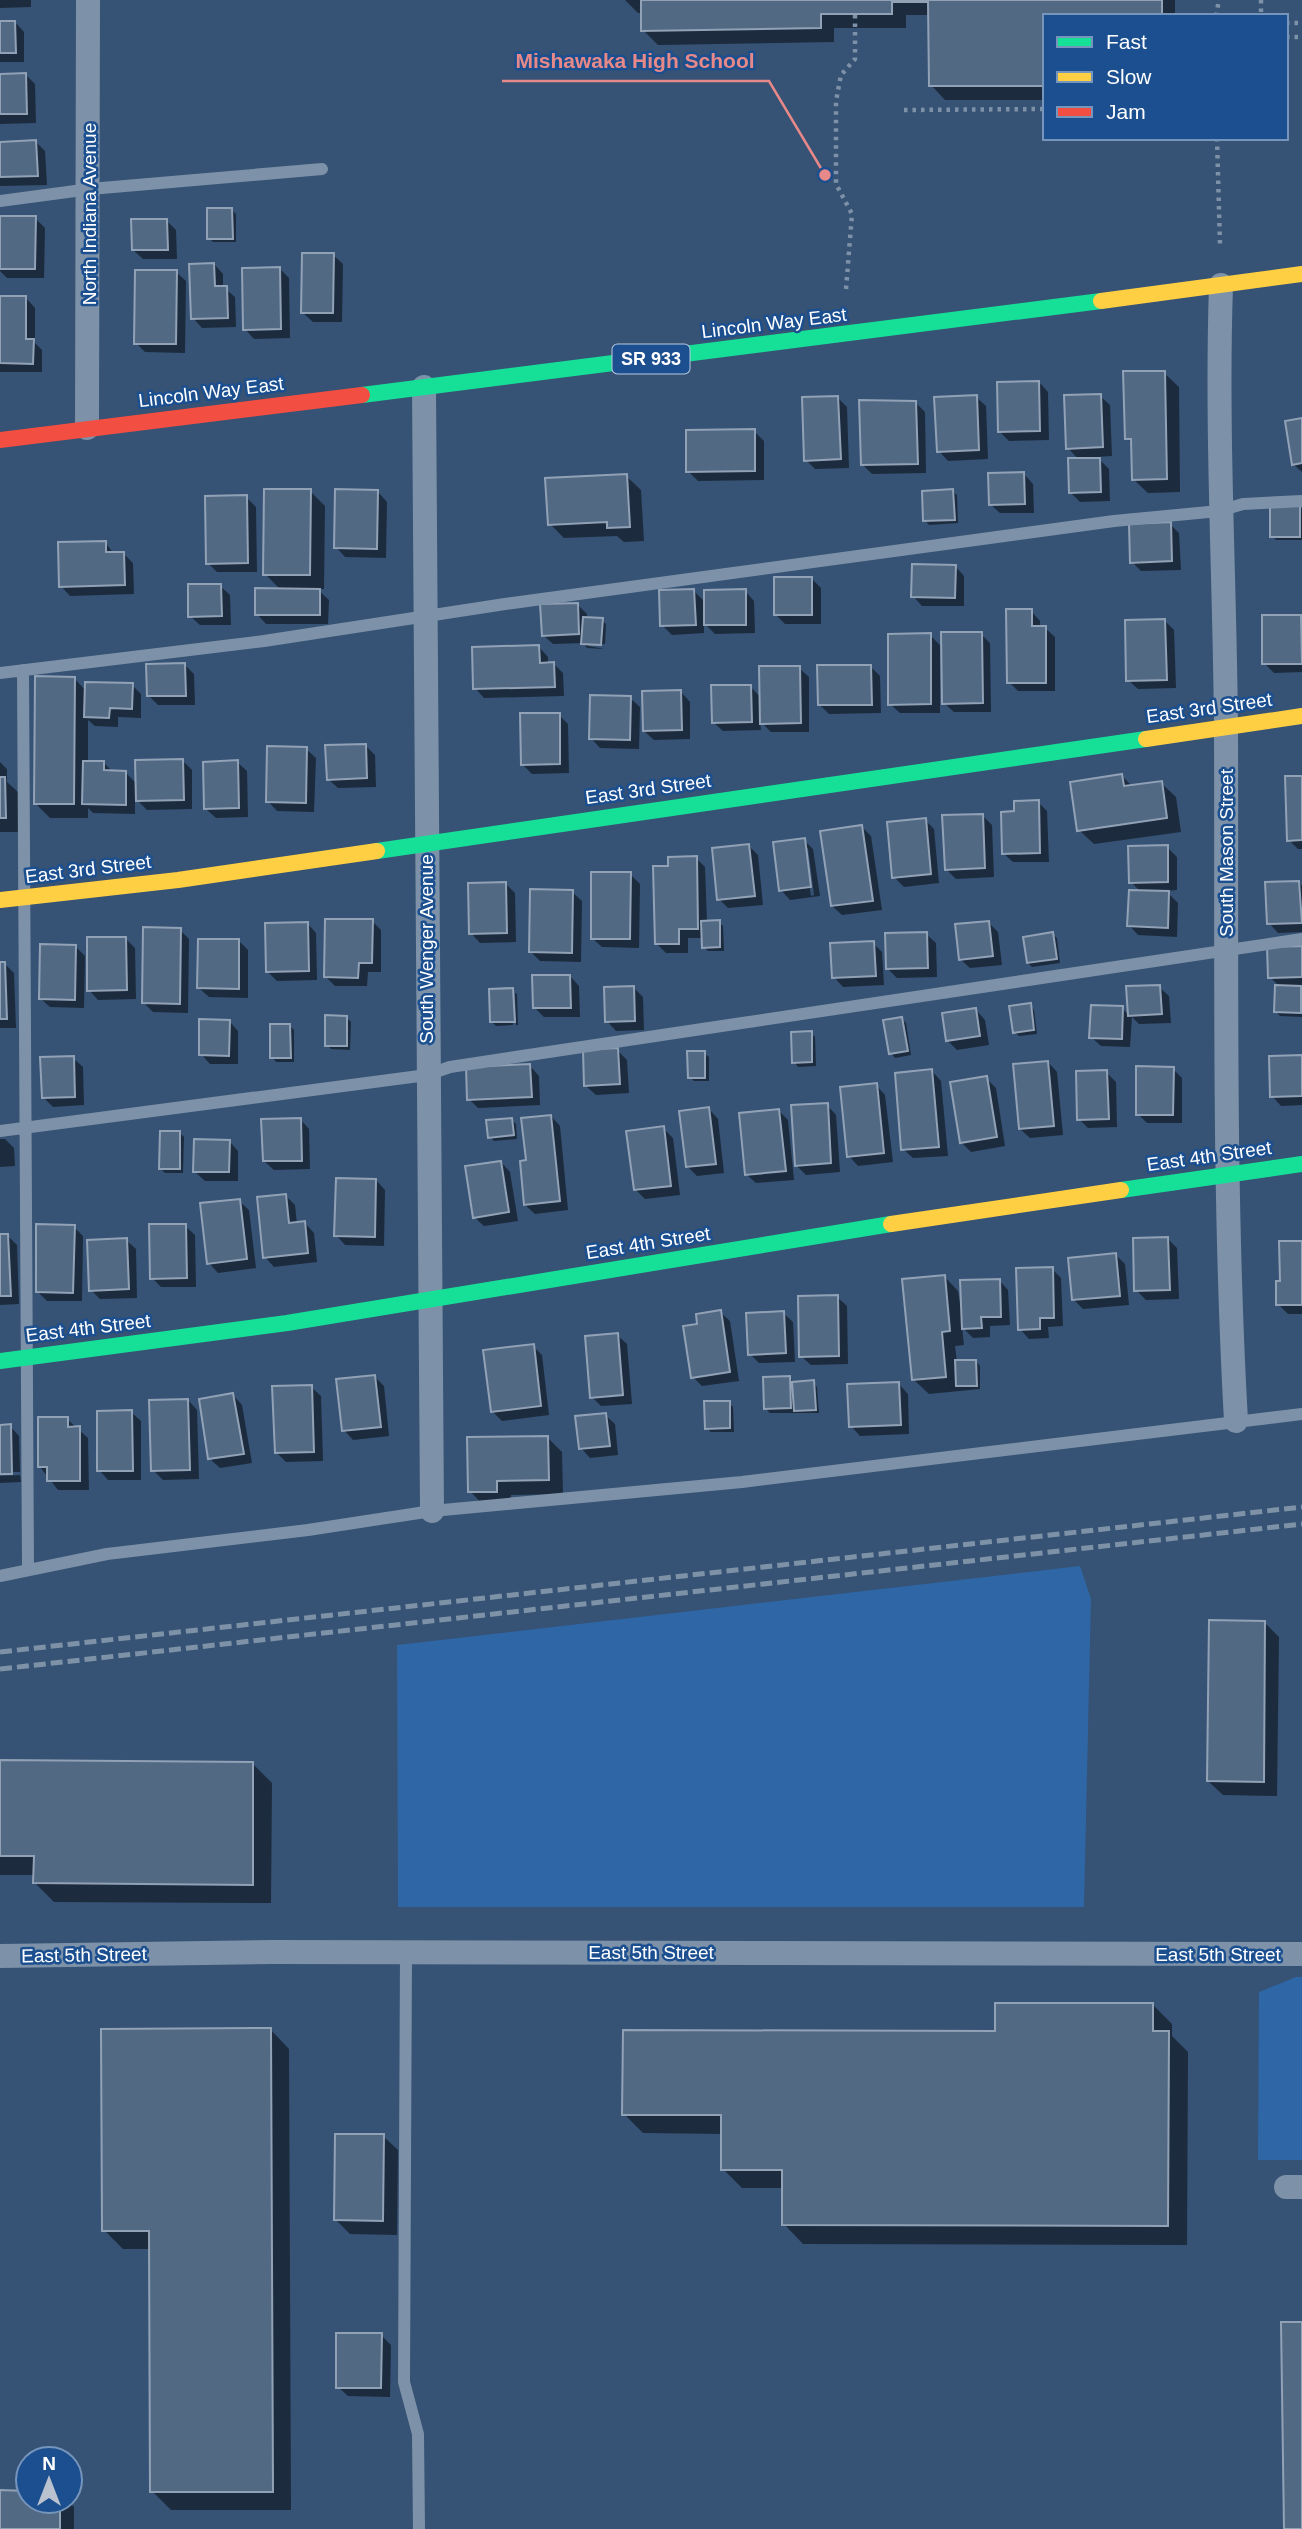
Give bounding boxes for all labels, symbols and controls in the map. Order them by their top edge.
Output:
legend [1043,14,1288,140]
text: Fast [1106,30,1147,53]
callout: Mishawaka High School [502,39,769,81]
text: Mishawaka High School [515,49,755,72]
text: Slow [1106,65,1152,88]
text: Jam [1106,100,1146,123]
street label: North Indiana Avenue [79,123,100,305]
street label: Lincoln Way East [700,304,848,342]
road number: SR 933 [612,344,690,374]
street label: Lincoln Way East [137,373,285,411]
street label: East 3rd Street [1145,689,1274,727]
street label: South Mason Street [1216,768,1237,937]
street label: East 3rd Street [584,770,713,808]
street label: East 3rd Street [24,851,153,887]
street label: South Wenger Avenue [416,854,437,1044]
street label: East 4th Street [1145,1137,1273,1175]
street label: East 4th Street [584,1223,712,1263]
street label: East 4th Street [24,1310,152,1346]
street label: East 5th Street [588,1942,715,1963]
street label: East 5th Street [21,1943,148,1967]
street label: East 5th Street [1155,1944,1282,1965]
north arrow [14,2445,84,2515]
text: N [42,2453,56,2474]

